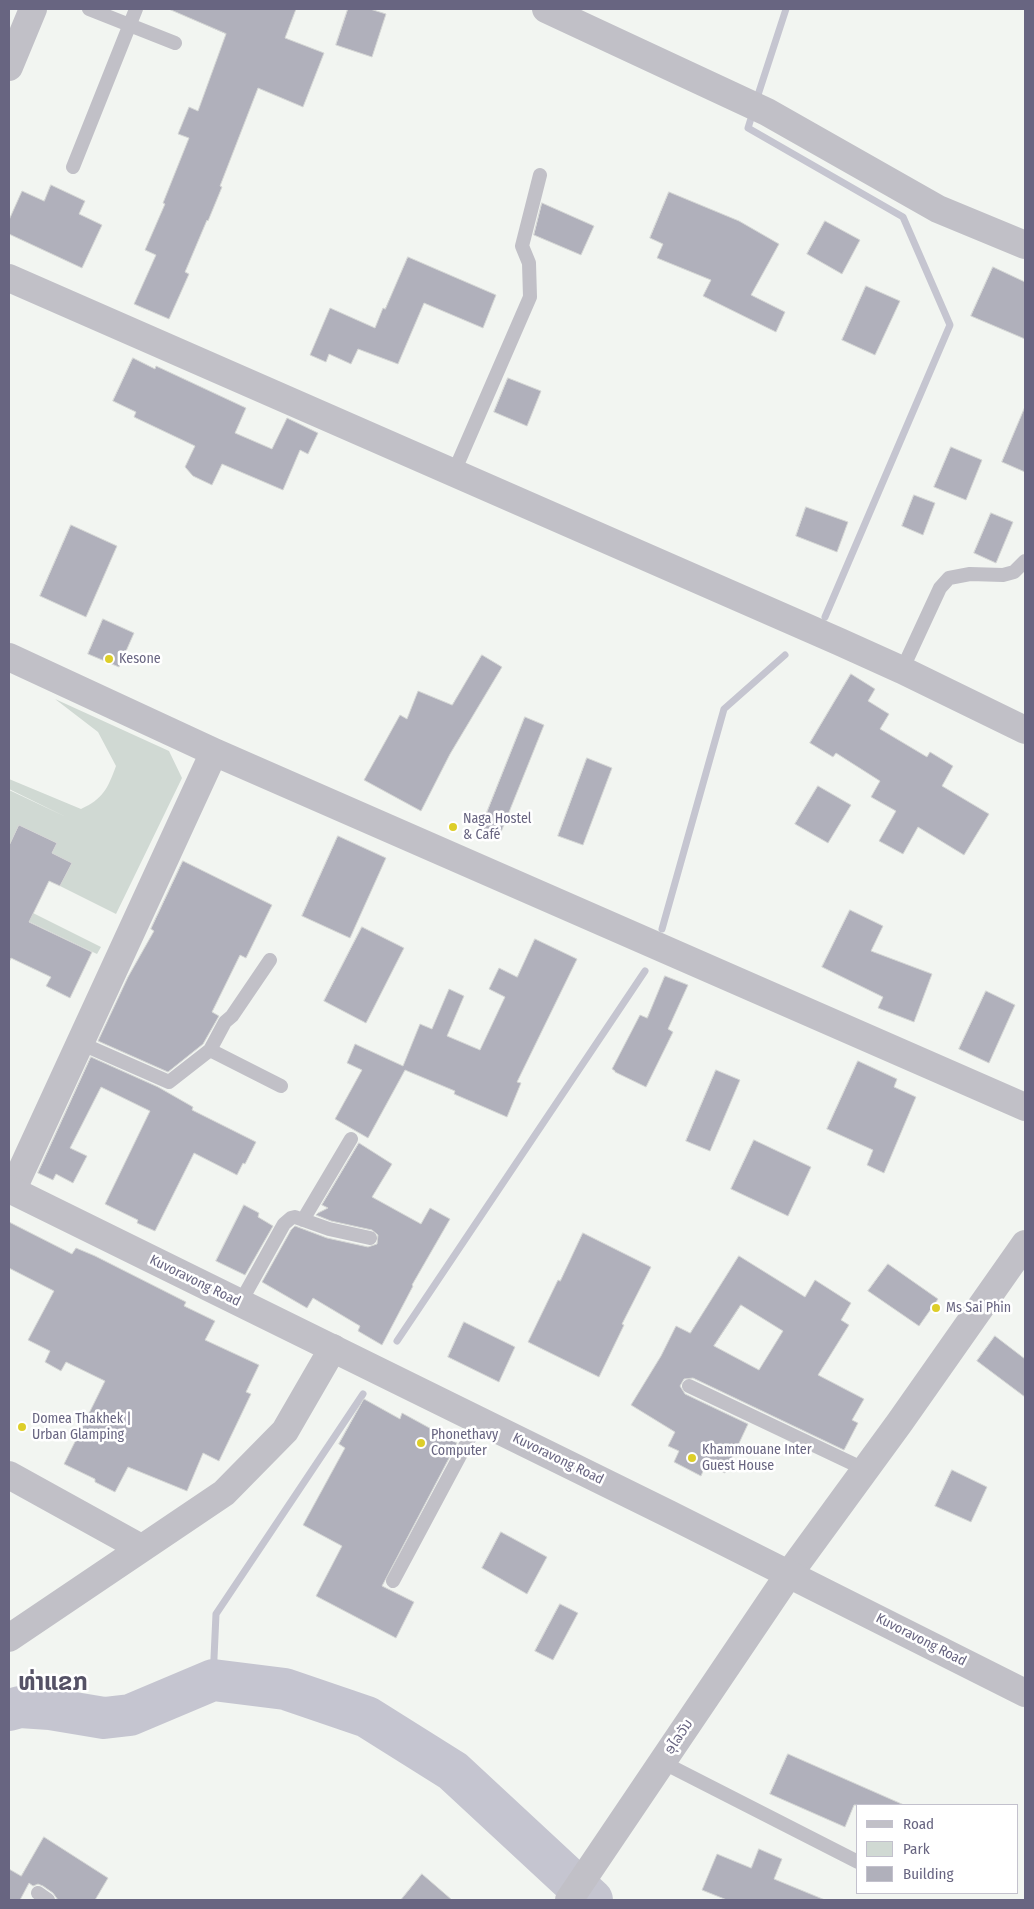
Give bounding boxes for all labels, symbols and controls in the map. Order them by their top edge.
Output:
place label: Kesone [119,651,161,667]
marker: Kesone [103,653,115,665]
place label: Naga Hostel & Café [463,811,531,844]
marker: Naga Hostel & Café [447,821,459,833]
street label: Kuvoravong Road [147,1252,243,1310]
place label: Ms Sai Phin [946,1300,1011,1316]
marker: Ms Sai Phin [930,1302,942,1314]
place label: Domea Thakhek | Urban Glamping [32,1411,132,1444]
marker: Domea Thakhek | Urban Glamping [16,1421,28,1433]
place label: Phonethavy Computer [431,1427,498,1460]
street label: Kuvoravong Road [510,1430,606,1488]
marker: Phonethavy Computer [415,1437,427,1449]
place label: Khammouane Inter Guest House [702,1442,812,1474]
marker: Khammouane Inter Guest House [686,1452,698,1464]
street label: Kuvoravong Road [873,1610,969,1670]
district label: ທ່າແຂກ [18,1669,88,1697]
street label: ອຸໄລວັນ [661,1716,697,1758]
legend [856,1804,1019,1894]
text: Road [903,1815,934,1833]
text: Park [903,1840,930,1858]
text: Building [903,1865,954,1883]

